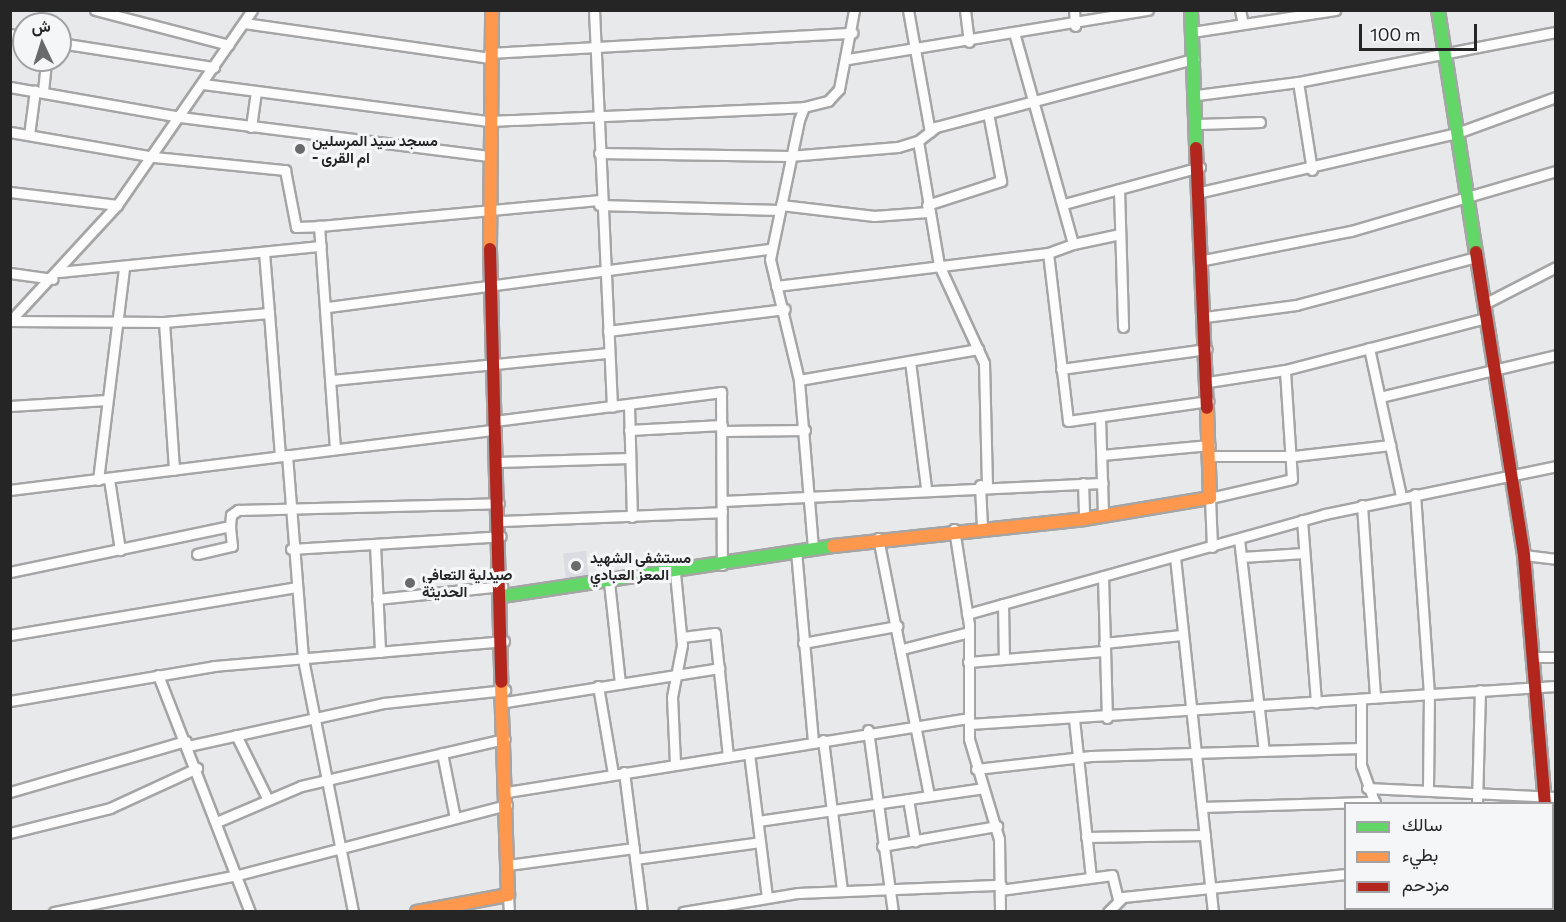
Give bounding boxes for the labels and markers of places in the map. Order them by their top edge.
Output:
place label: مسجد سيد المرسلين - ام القرى [312,131,438,166]
marker: مسجد سيد المرسلين - ام القرى [293,142,307,156]
place label: مستشفى الشهيد المعز العبادي [590,548,691,583]
marker: مستشفى الشهيد المعز العبادي [567,557,585,575]
place label: صيدلية التعافي الحديثة [422,565,512,600]
marker: صيدلية التعافي الحديثة [403,576,417,590]

